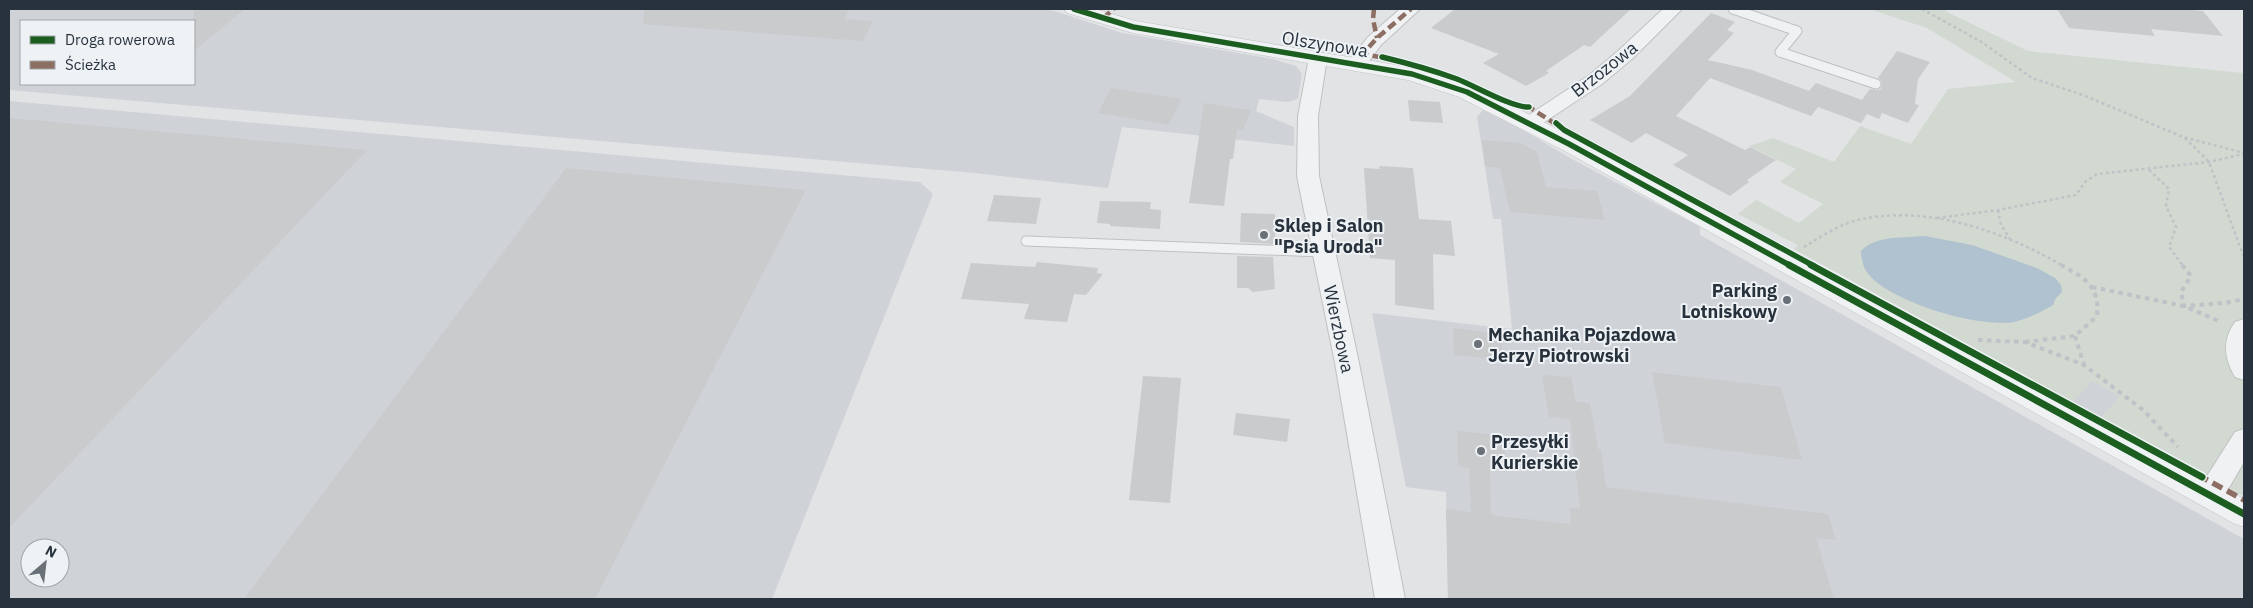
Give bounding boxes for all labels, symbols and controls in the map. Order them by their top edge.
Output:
legend [20,20,195,85]
street label: Olszynowa [1280,26,1370,62]
text: Droga rowerowa [65,30,175,49]
street label: Brzozowa [1566,36,1642,102]
text: Ścieżka [65,55,116,74]
place label: Sklep i Salon "Psia Uroda" [1274,214,1384,258]
marker: Sklep i Salon "Psia Uroda" [1258,229,1270,241]
place label: Parking Lotniskowy [1681,279,1777,323]
street label: Wierzbowa [1318,283,1360,375]
marker: Parking Lotniskowy [1781,294,1793,306]
place label: Mechanika Pojazdowa Jerzy Piotrowski [1488,323,1676,367]
marker: Mechanika Pojazdowa Jerzy Piotrowski [1472,338,1484,350]
place label: Przesyłki Kurierskie [1491,430,1578,474]
marker: Przesyłki Kurierskie [1475,445,1487,457]
north arrow [20,538,70,588]
text: N [42,541,60,562]

